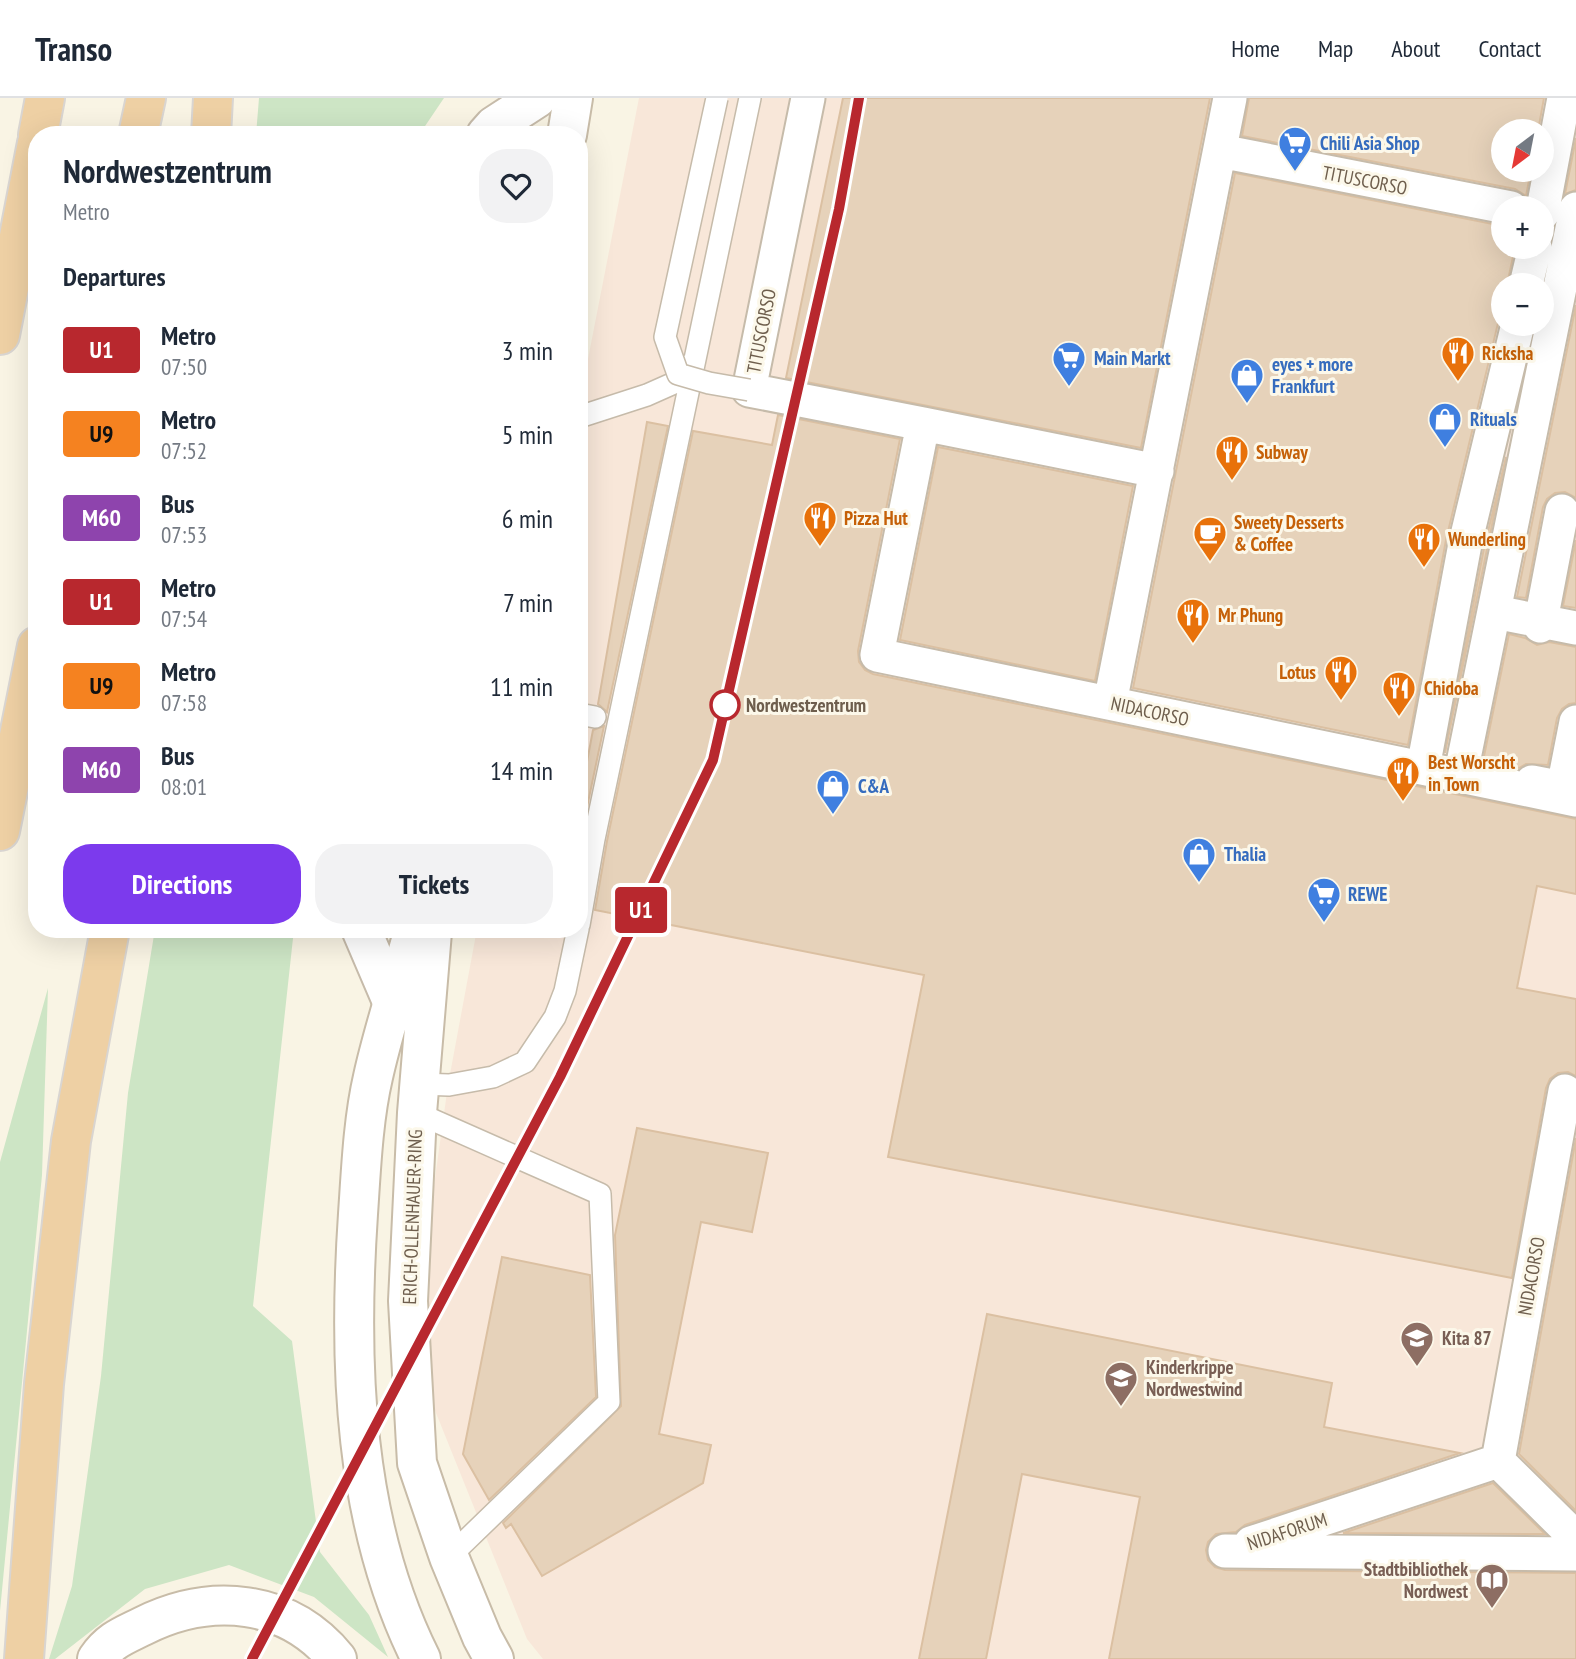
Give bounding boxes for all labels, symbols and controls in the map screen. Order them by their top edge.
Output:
text: Transo [35,27,112,70]
text: Home [1231,33,1280,64]
text: Map [1318,33,1353,64]
text: About [1391,33,1440,64]
text: Contact [1478,33,1541,64]
north arrow [1491,119,1554,182]
map controls [1491,119,1554,336]
supermarket icon: Chili Asia Shop [1276,124,1314,173]
place label: Chili Asia Shop [1320,131,1420,155]
text: Nordwestzentrum [63,149,272,192]
button: heart [479,149,553,223]
street label: TITUSCORSO [1321,160,1409,200]
button: + [1491,196,1554,259]
text: Metro [63,197,110,226]
text: Departures [63,260,166,293]
button: − [1491,273,1554,336]
street label: TITUSCORSO [741,287,781,375]
text: Metro [161,319,216,352]
text: U1 [90,334,113,365]
text: 3 min [502,334,553,367]
restaurant icon: Ricksha [1439,334,1477,383]
supermarket icon: Main Markt [1050,339,1088,388]
place label: Ricksha [1482,341,1533,365]
place label: Main Markt [1094,346,1171,370]
text: 07:50 [161,352,207,381]
place label: eyes + more Frankfurt [1272,352,1353,398]
shop icon: eyes + more Frankfurt [1228,356,1266,405]
shop icon: Rituals [1426,400,1464,449]
text: Metro [161,403,216,436]
place label: Rituals [1470,407,1517,431]
text: U9 [90,418,113,449]
text: 5 min [502,418,553,451]
restaurant icon: Subway [1213,433,1251,482]
text: 07:52 [161,436,207,465]
place label: Subway [1256,440,1308,464]
text: Bus [161,487,194,520]
restaurant icon: Pizza Hut [801,499,839,548]
text: M60 [82,502,121,533]
text: 6 min [502,502,553,535]
place label: Pizza Hut [844,506,908,530]
place label: Sweety Desserts & Coffee [1234,510,1344,556]
cafe icon: Sweety Desserts & Coffee [1191,514,1229,563]
text: 07:53 [161,520,207,549]
restaurant icon: Wunderling [1405,520,1443,569]
place label: Wunderling [1447,527,1526,551]
text: Metro [161,571,216,604]
text: U1 [90,586,113,617]
text: 7 min [503,586,553,619]
restaurant icon: Mr Phung [1174,596,1212,645]
place label: Mr Phung [1218,603,1283,627]
text: 07:54 [161,604,207,633]
restaurant icon: Lotus [1322,653,1360,702]
text: Metro [161,655,216,688]
place label: Lotus [1279,660,1316,684]
restaurant icon: Chidoba [1380,669,1418,718]
text: U9 [90,670,113,701]
text: 11 min [490,670,553,703]
place label: Chidoba [1424,676,1479,700]
text: 07:58 [161,688,207,717]
marker: Nordwestzentrum [710,690,740,720]
street label: NIDACORSO [1109,691,1191,731]
place label: Nordwestzentrum [746,693,866,717]
text: Bus [161,739,194,772]
place label: Best Worscht in Town [1428,750,1516,796]
text: M60 [82,754,121,785]
text: 14 min [490,754,553,787]
restaurant icon: Best Worscht in Town [1384,754,1422,803]
shop icon: C&A [814,767,852,816]
text: 08:01 [161,772,207,801]
place label: C&A [858,774,889,798]
shop icon: Thalia [1180,835,1218,884]
place label: Thalia [1224,842,1266,866]
button: Directions [63,844,301,924]
button: Tickets [315,844,553,924]
supermarket icon: REWE [1305,875,1343,924]
place label: REWE [1348,882,1388,906]
line badge: U1 [610,887,672,933]
text: U1 [629,894,653,925]
street label: ERICH-OLLENHAUER-RING [397,1129,427,1305]
street label: NIDACORSO [1512,1235,1550,1317]
school or university icon: Kita 87 [1398,1319,1436,1368]
place label: Kita 87 [1442,1326,1492,1350]
place label: Kinderkrippe Nordwestwind [1146,1355,1243,1401]
school or university icon: Kinderkrippe Nordwestwind [1102,1359,1140,1408]
street label: NIDAFORUM [1244,1507,1330,1555]
place label: Stadtbibliothek Nordwest [1364,1557,1468,1603]
library icon: Stadtbibliothek Nordwest [1473,1561,1511,1610]

